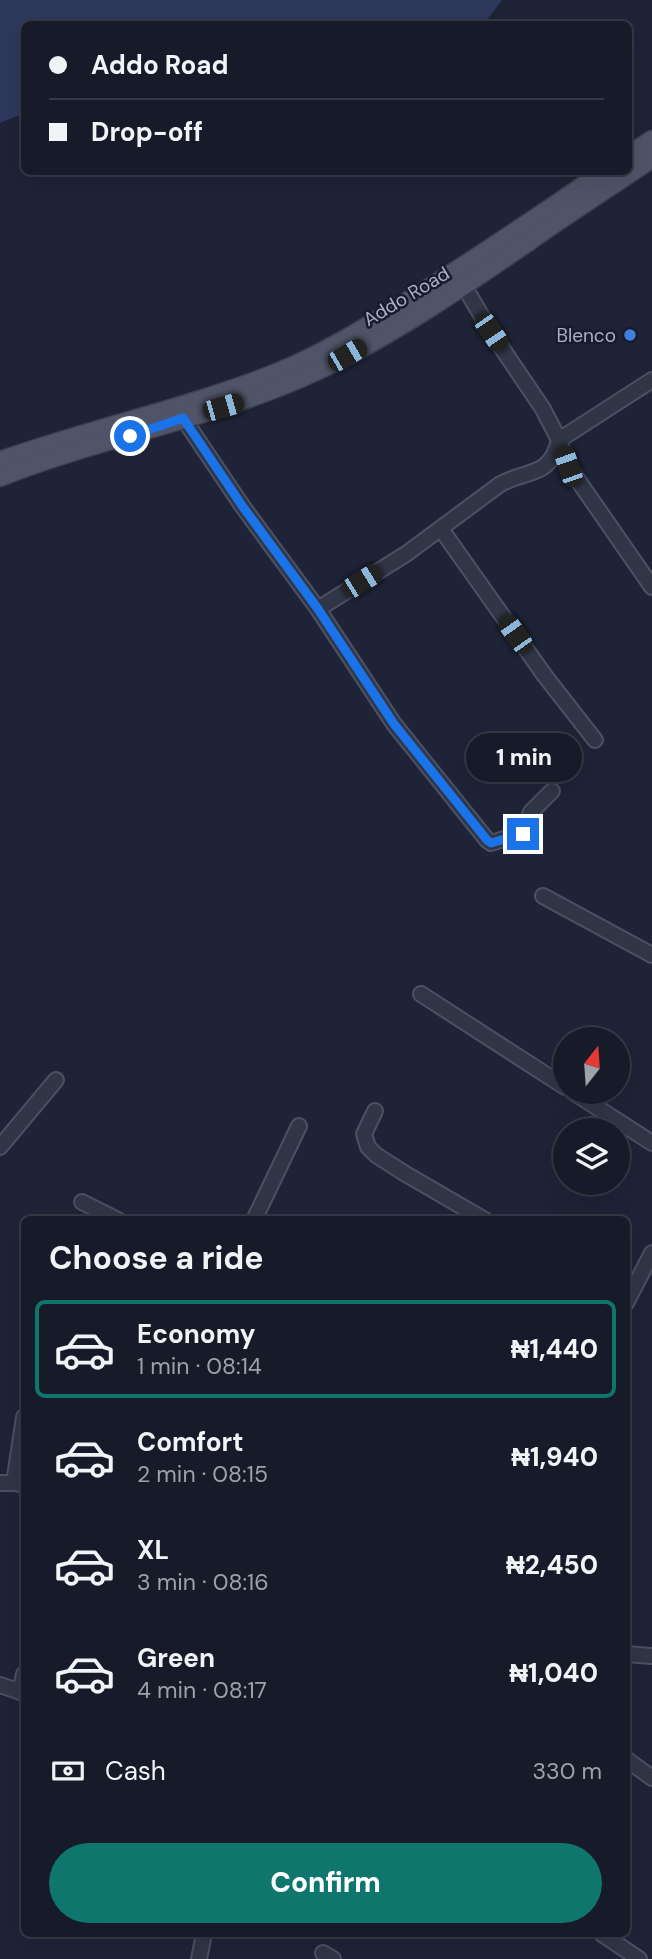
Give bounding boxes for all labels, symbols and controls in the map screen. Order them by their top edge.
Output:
text: Addo Road [91,48,229,82]
text: Drop-off [91,115,203,149]
street label: Addo Road [358,261,454,332]
car [471,309,512,355]
place label: Blenco [556,323,616,348]
marker: Blenco [622,327,638,343]
car [324,335,371,375]
car [200,391,247,423]
route start [114,420,146,452]
car [552,443,585,489]
car [339,561,386,601]
car [495,611,536,657]
callout: 1 min [465,732,581,782]
text: 1 min [496,742,552,772]
route end [507,818,539,850]
north arrow [553,1027,630,1104]
map controls [553,1027,630,1195]
button: layers [553,1118,630,1195]
text: Choose a ride [49,1237,264,1279]
text: Economy [137,1317,255,1351]
icon: car [53,1318,116,1381]
text: ₦1,440 [511,1332,598,1366]
text: 1 min · 08:14 [137,1351,262,1381]
text: Comfort [137,1425,243,1459]
icon: car [53,1426,116,1489]
text: ₦1,940 [511,1440,598,1474]
text: 2 min · 08:15 [137,1459,268,1489]
text: XL [137,1533,169,1567]
icon: car [53,1534,116,1597]
text: ₦2,450 [506,1548,598,1582]
text: 3 min · 08:16 [137,1567,269,1597]
text: Green [137,1641,215,1675]
icon: car [53,1642,116,1705]
text: ₦1,040 [509,1656,598,1690]
text: 4 min · 08:17 [137,1675,267,1705]
icon: cash [49,1752,87,1790]
text: Cash [105,1754,166,1788]
text: 330 m [532,1756,602,1786]
button: Confirm [49,1843,602,1923]

